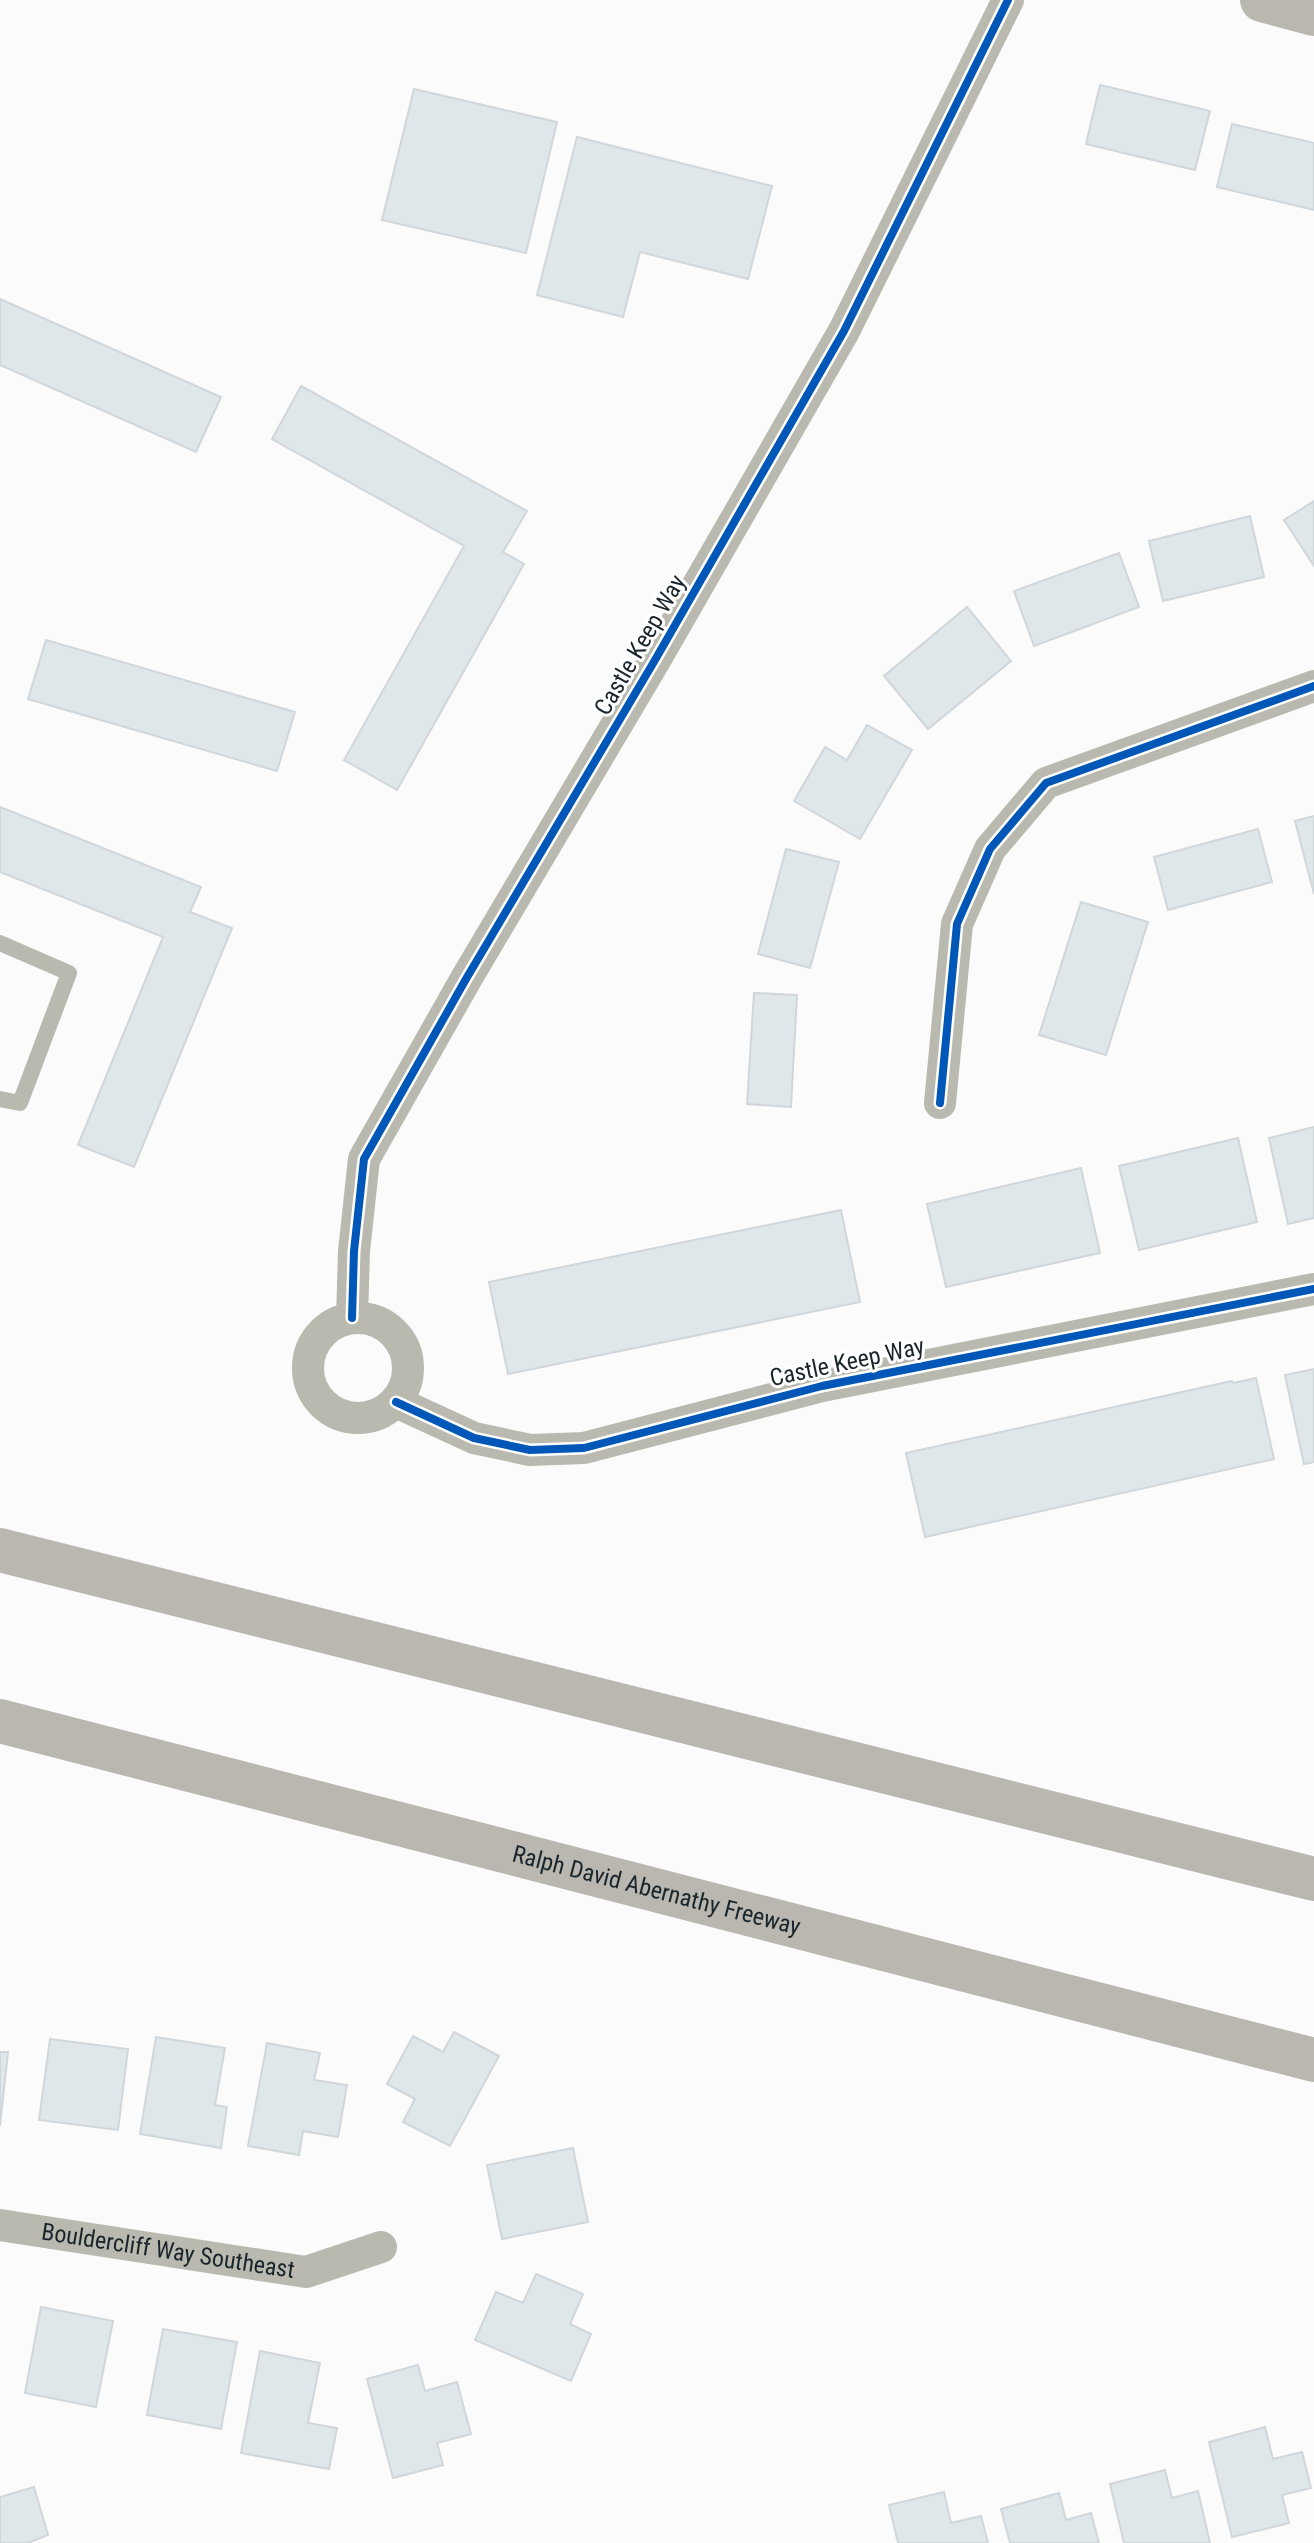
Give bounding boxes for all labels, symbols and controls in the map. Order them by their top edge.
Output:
street label: Castle Keep Way [589,570,691,720]
street label: Castle Keep Way [767,1332,927,1392]
street label: Ralph David Abernathy Freeway [510,1840,803,1941]
street label: Bouldercliff Way Southeast [40,2218,297,2284]

